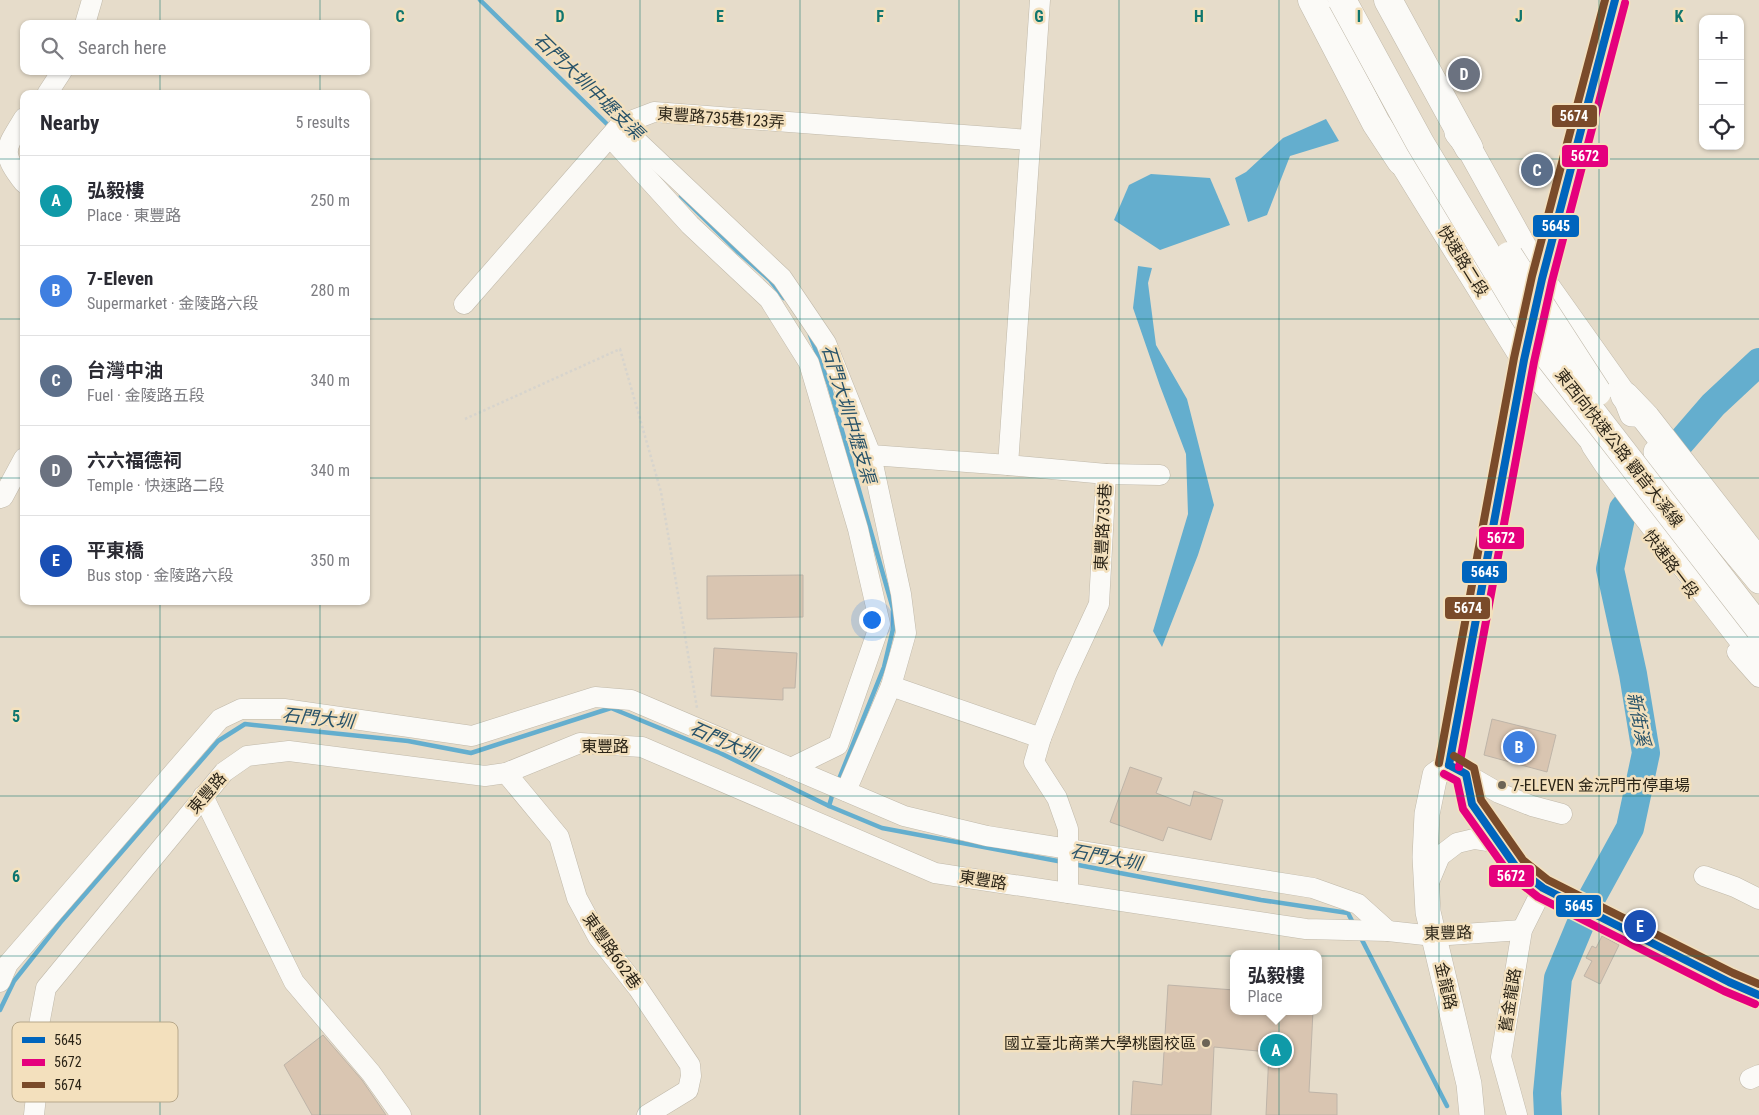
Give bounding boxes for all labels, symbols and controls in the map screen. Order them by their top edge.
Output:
text: C [395,7,405,26]
text: D [555,7,565,26]
text: E [716,7,724,26]
text: F [876,7,884,26]
text: G [1034,7,1044,26]
text: H [1194,7,1204,26]
text: I [1357,7,1361,26]
text: J [1515,7,1523,26]
text: K [1675,7,1684,26]
map controls [1699,15,1744,150]
button: + [1699,15,1744,60]
search box [20,20,370,75]
water label: 石門大圳中壢支渠 [530,28,650,146]
icon: search [38,34,66,62]
text: Search here [78,36,166,59]
pin: D [1448,55,1480,93]
button: − [1699,60,1744,105]
street label: 東豐路735巷123弄 [657,104,785,132]
line badge: 5674 [1551,104,1598,128]
button: locate [1699,105,1744,150]
text: 5674 [1560,108,1588,124]
text: Nearby [40,111,99,135]
text: 5 results [295,113,350,132]
line badge: 5672 [1561,144,1609,168]
text: 5672 [1571,148,1599,164]
pin: C [1521,151,1553,189]
text: 弘毅樓 [87,179,144,202]
text: A [51,191,61,210]
text: 250 m [311,191,350,210]
text: Place · 東豐路 [87,206,181,225]
line badge: 5645 [1532,214,1580,238]
text: 5645 [1542,218,1570,234]
street label: 快速路二段 [1434,222,1492,300]
text: 7-Eleven [87,267,153,290]
text: B [52,281,60,300]
text: 280 m [311,281,350,300]
text: Supermarket · 金陵路六段 [87,294,258,313]
water label: 石門大圳中壢支渠 [818,342,881,489]
text: 台灣中油 [87,359,163,382]
street label: 東西向快速公路 觀音大溪線 [1551,365,1687,531]
text: C [51,371,61,390]
text: 340 m [311,371,350,390]
text: Fuel · 金陵路五段 [87,386,205,405]
text: 六六福德祠 [87,449,182,472]
text: D [51,461,61,480]
text: 340 m [311,461,350,480]
text: Temple · 快速路二段 [87,476,224,495]
street label: 東豐路735巷 [1091,483,1115,571]
line badge: 5672 [1478,526,1525,550]
street label: 快速路一段 [1639,526,1703,602]
text: 5672 [1487,530,1515,546]
text: 平東橋 [87,539,144,562]
text: E [52,551,60,570]
text: 350 m [311,551,350,570]
line badge: 5645 [1461,560,1508,584]
text: 5645 [1471,564,1499,580]
text: Bus stop · 金陵路六段 [87,566,233,585]
line badge: 5674 [1444,596,1491,620]
text: 5674 [1454,600,1482,616]
your location [859,607,885,633]
water label: 新街溪 [1624,690,1655,750]
water label: 石門大圳 [281,704,358,733]
text: 5 [12,707,20,726]
water label: 石門大圳 [687,717,764,766]
pin: B [1503,728,1535,766]
street label: 東豐路 [581,737,629,756]
street label: 東豐路 [184,769,230,817]
place label: 7-ELEVEN 金沅門市停車場 [1512,776,1690,795]
marker: 7-ELEVEN 金沅門市停車場 [1496,779,1508,791]
water label: 石門大圳 [1069,840,1146,875]
line badge: 5672 [1488,864,1535,888]
text: 6 [12,867,20,886]
street label: 東豐路 [958,867,1008,893]
text: 5672 [1497,868,1525,884]
line badge: 5645 [1555,894,1602,918]
text: 5645 [1565,898,1593,914]
pin: E [1624,907,1656,945]
street label: 東豐路662巷 [579,910,645,992]
street label: 東豐路 [1424,923,1472,943]
popup [1230,950,1322,1015]
street label: 金龍路 [1431,960,1461,1012]
text: 弘毅樓 [1247,964,1305,987]
street label: 舊金龍路 [1496,967,1524,1033]
text: Place [1247,987,1283,1006]
legend [12,1022,178,1102]
pin: A [1260,1031,1292,1069]
text: 5645 [54,1032,82,1048]
place label: 國立臺北商業大學桃園校區 [1004,1034,1196,1053]
marker: 國立臺北商業大學桃園校區 [1200,1037,1212,1049]
text: 5672 [54,1054,82,1070]
text: 5674 [54,1077,82,1093]

